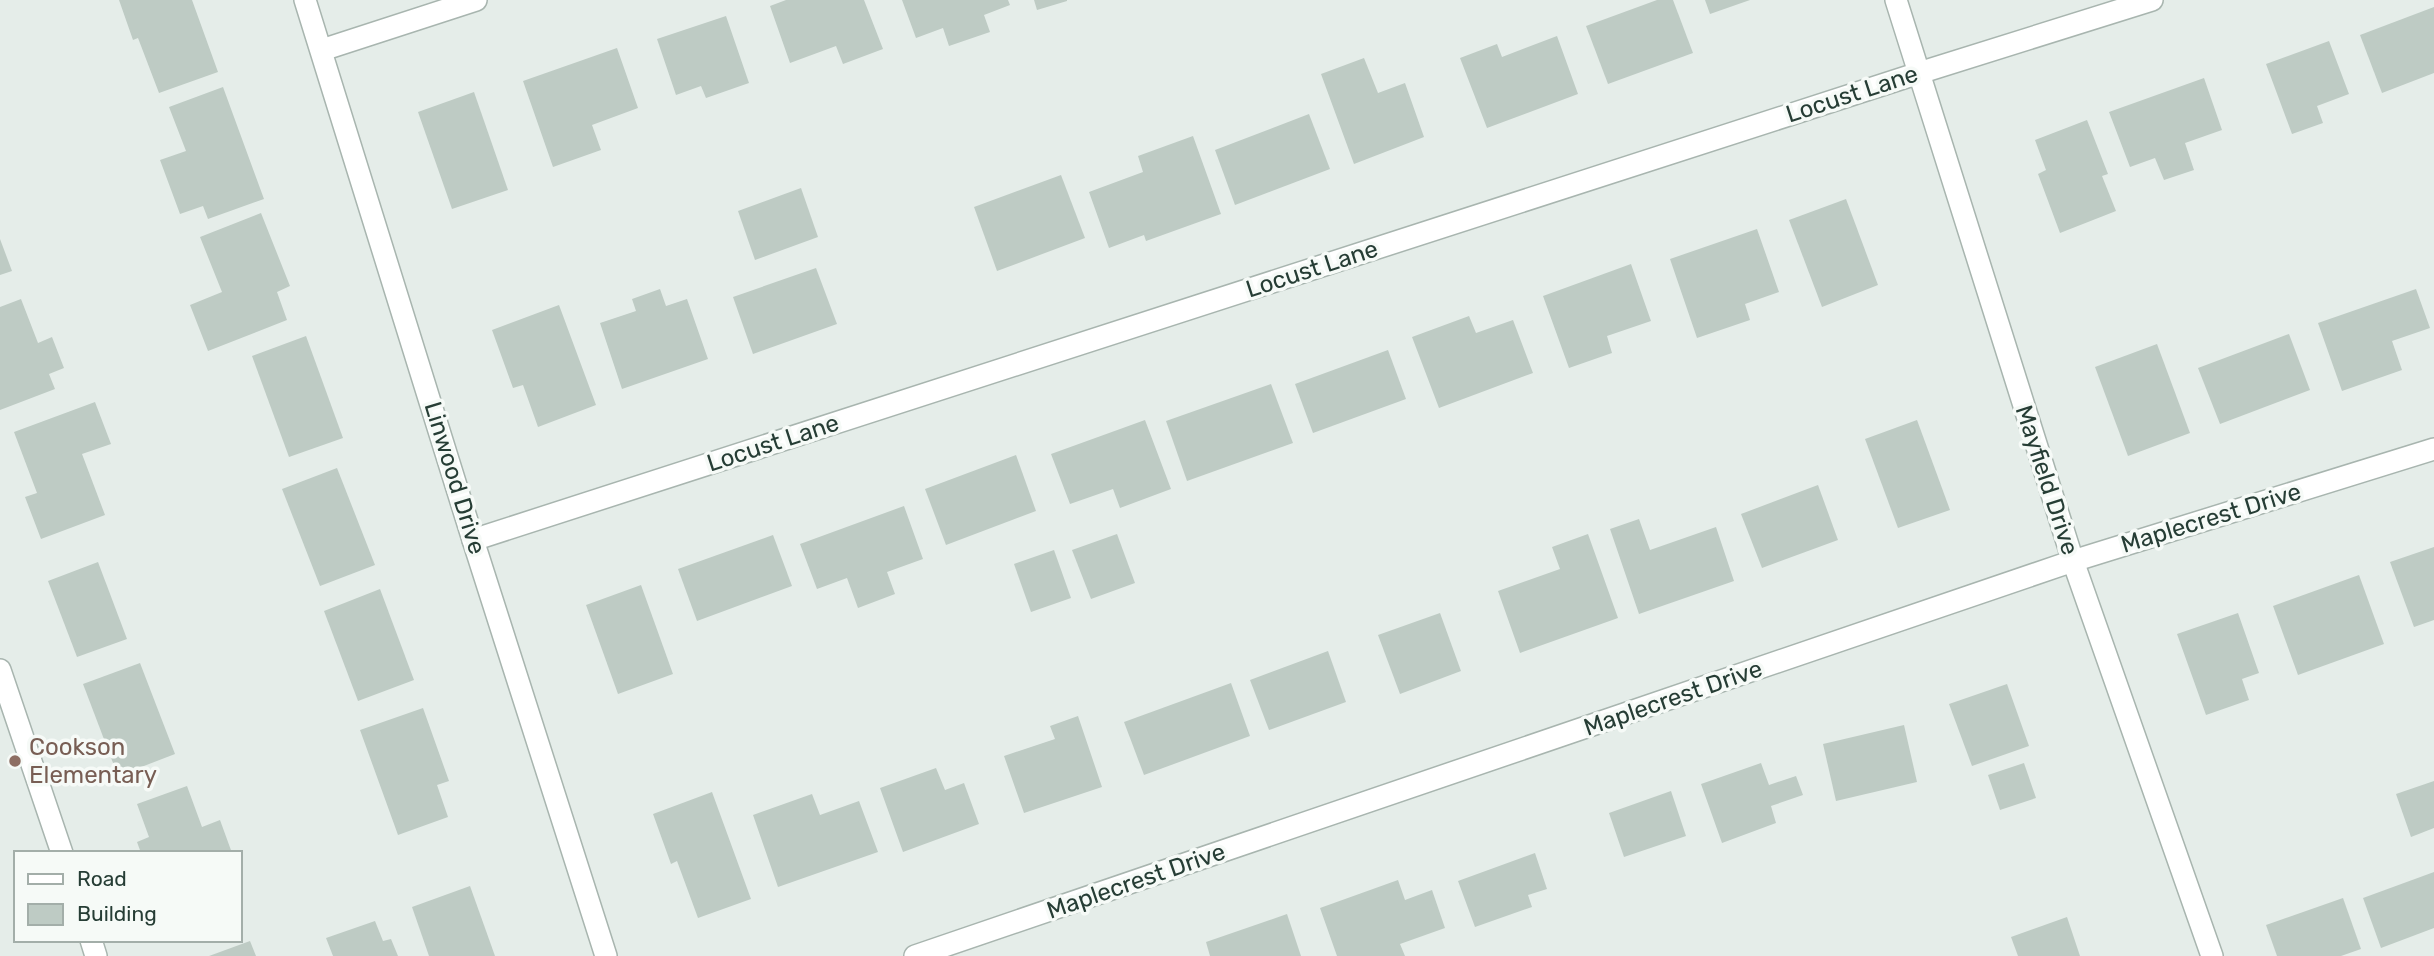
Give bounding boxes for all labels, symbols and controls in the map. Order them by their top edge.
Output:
street label: Locust Lane [1783,60,1921,128]
street label: Locust Lane [1243,235,1381,303]
street label: Linwood Drive [419,398,491,558]
street label: Mayfield Drive [2010,402,2084,558]
street label: Locust Lane [704,409,842,477]
street label: Maplecrest Drive [2118,477,2304,559]
street label: Maplecrest Drive [1580,654,1766,742]
place label: Cookson Elementary [29,733,157,789]
marker: Cookson Elementary [7,753,23,769]
street label: Maplecrest Drive [1043,837,1229,925]
legend [14,851,242,942]
text: Road [77,866,127,891]
text: Building [77,901,157,926]

